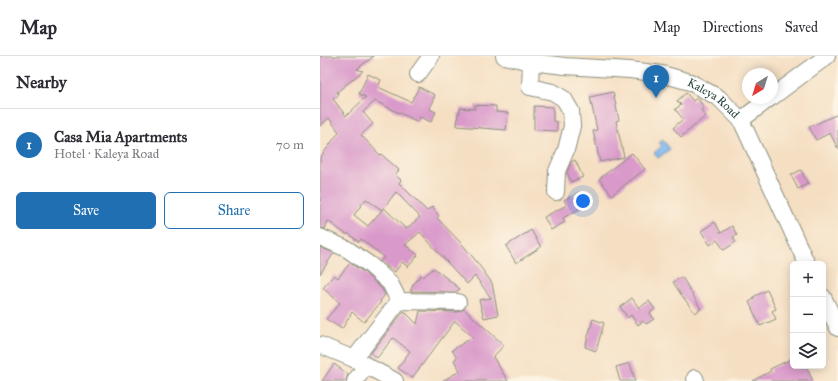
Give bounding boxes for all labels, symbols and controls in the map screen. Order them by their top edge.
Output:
text: Map [20,16,57,39]
text: Map [653,19,680,36]
text: Directions [702,19,763,36]
text: Saved [785,19,818,36]
pin: 1 [643,65,669,98]
north arrow [742,68,778,104]
text: Nearby [16,72,67,93]
street label: Kaleya Road [685,75,742,121]
text: Casa Mia Apartments [54,128,187,146]
text: 1 [26,137,32,153]
text: 70 m [276,137,304,153]
text: Hotel · Kaleya Road [54,146,159,162]
your location [573,191,593,211]
button: Save [16,192,156,229]
button: Share [164,192,304,229]
map controls [790,261,826,369]
button: + [790,261,826,297]
button: − [790,297,826,333]
button: layers [790,333,826,369]

